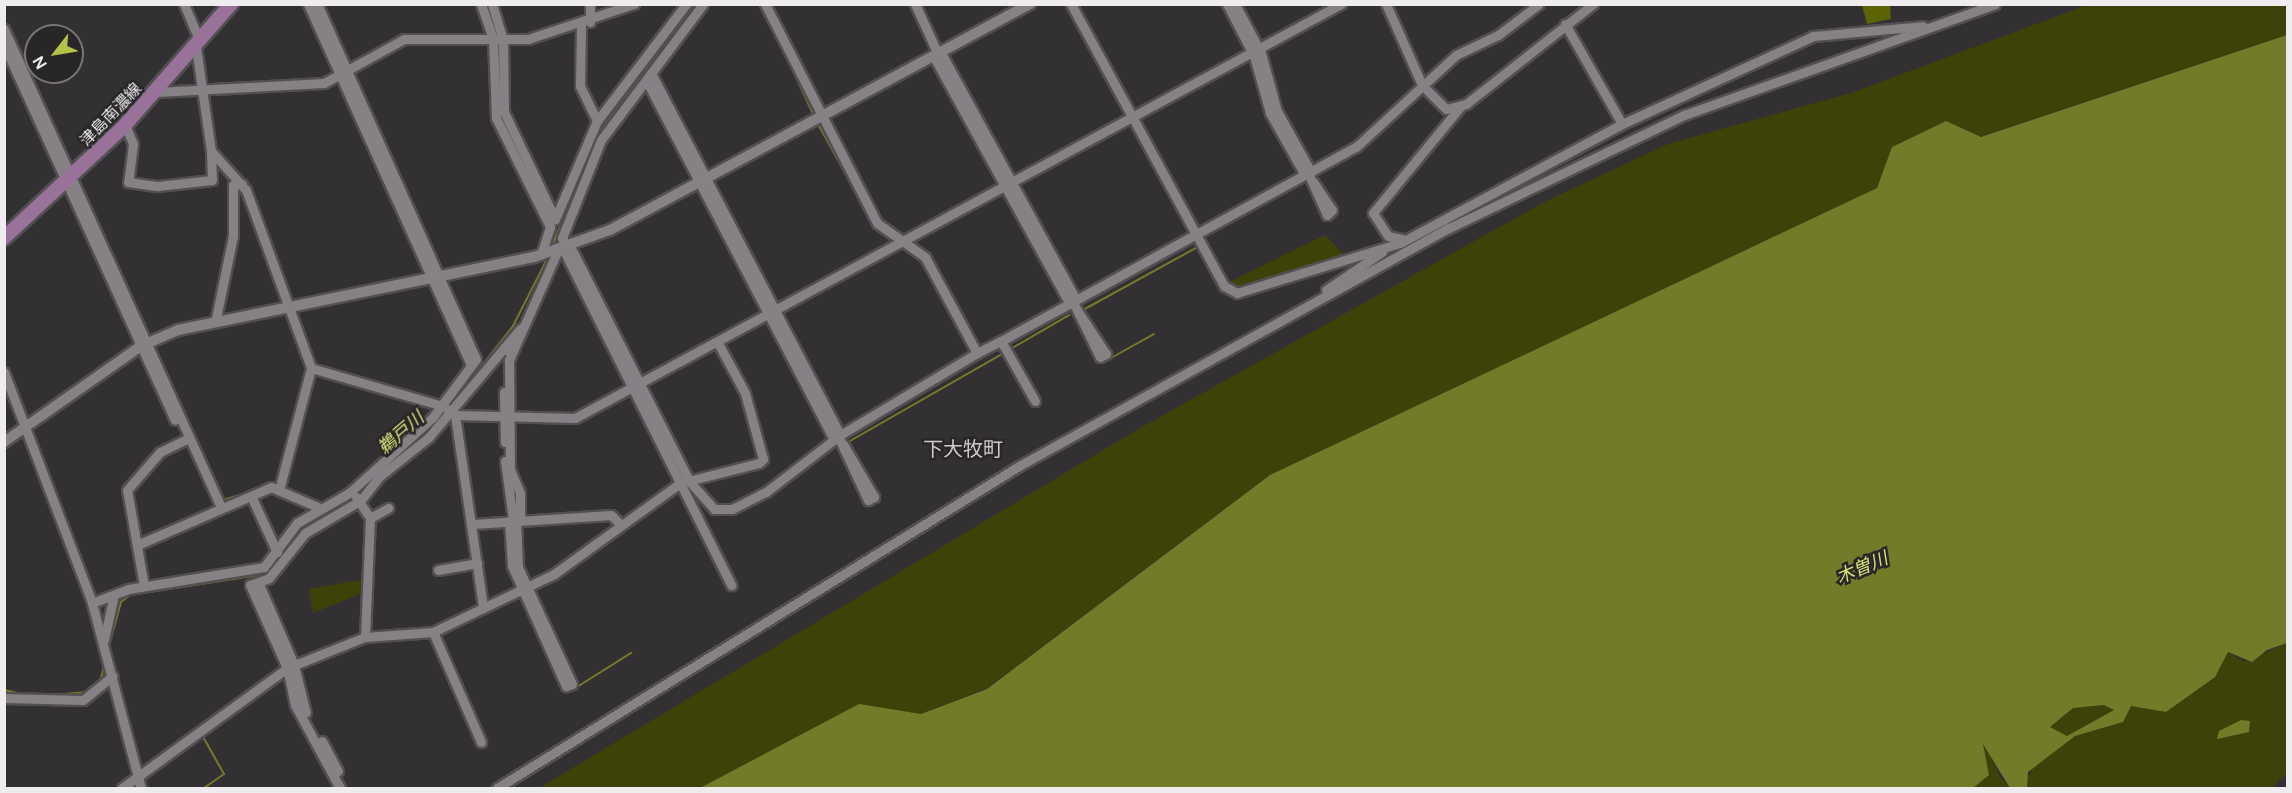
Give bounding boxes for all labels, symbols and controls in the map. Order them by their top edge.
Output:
north arrow [24,24,84,84]
text: N [28,52,52,73]
street label: 津島南濃線 [76,80,146,150]
water label: 鵜戸川 [374,407,428,459]
district label: 下大牧町 [923,437,1003,461]
water label: 木曽川 [1833,548,1891,588]

